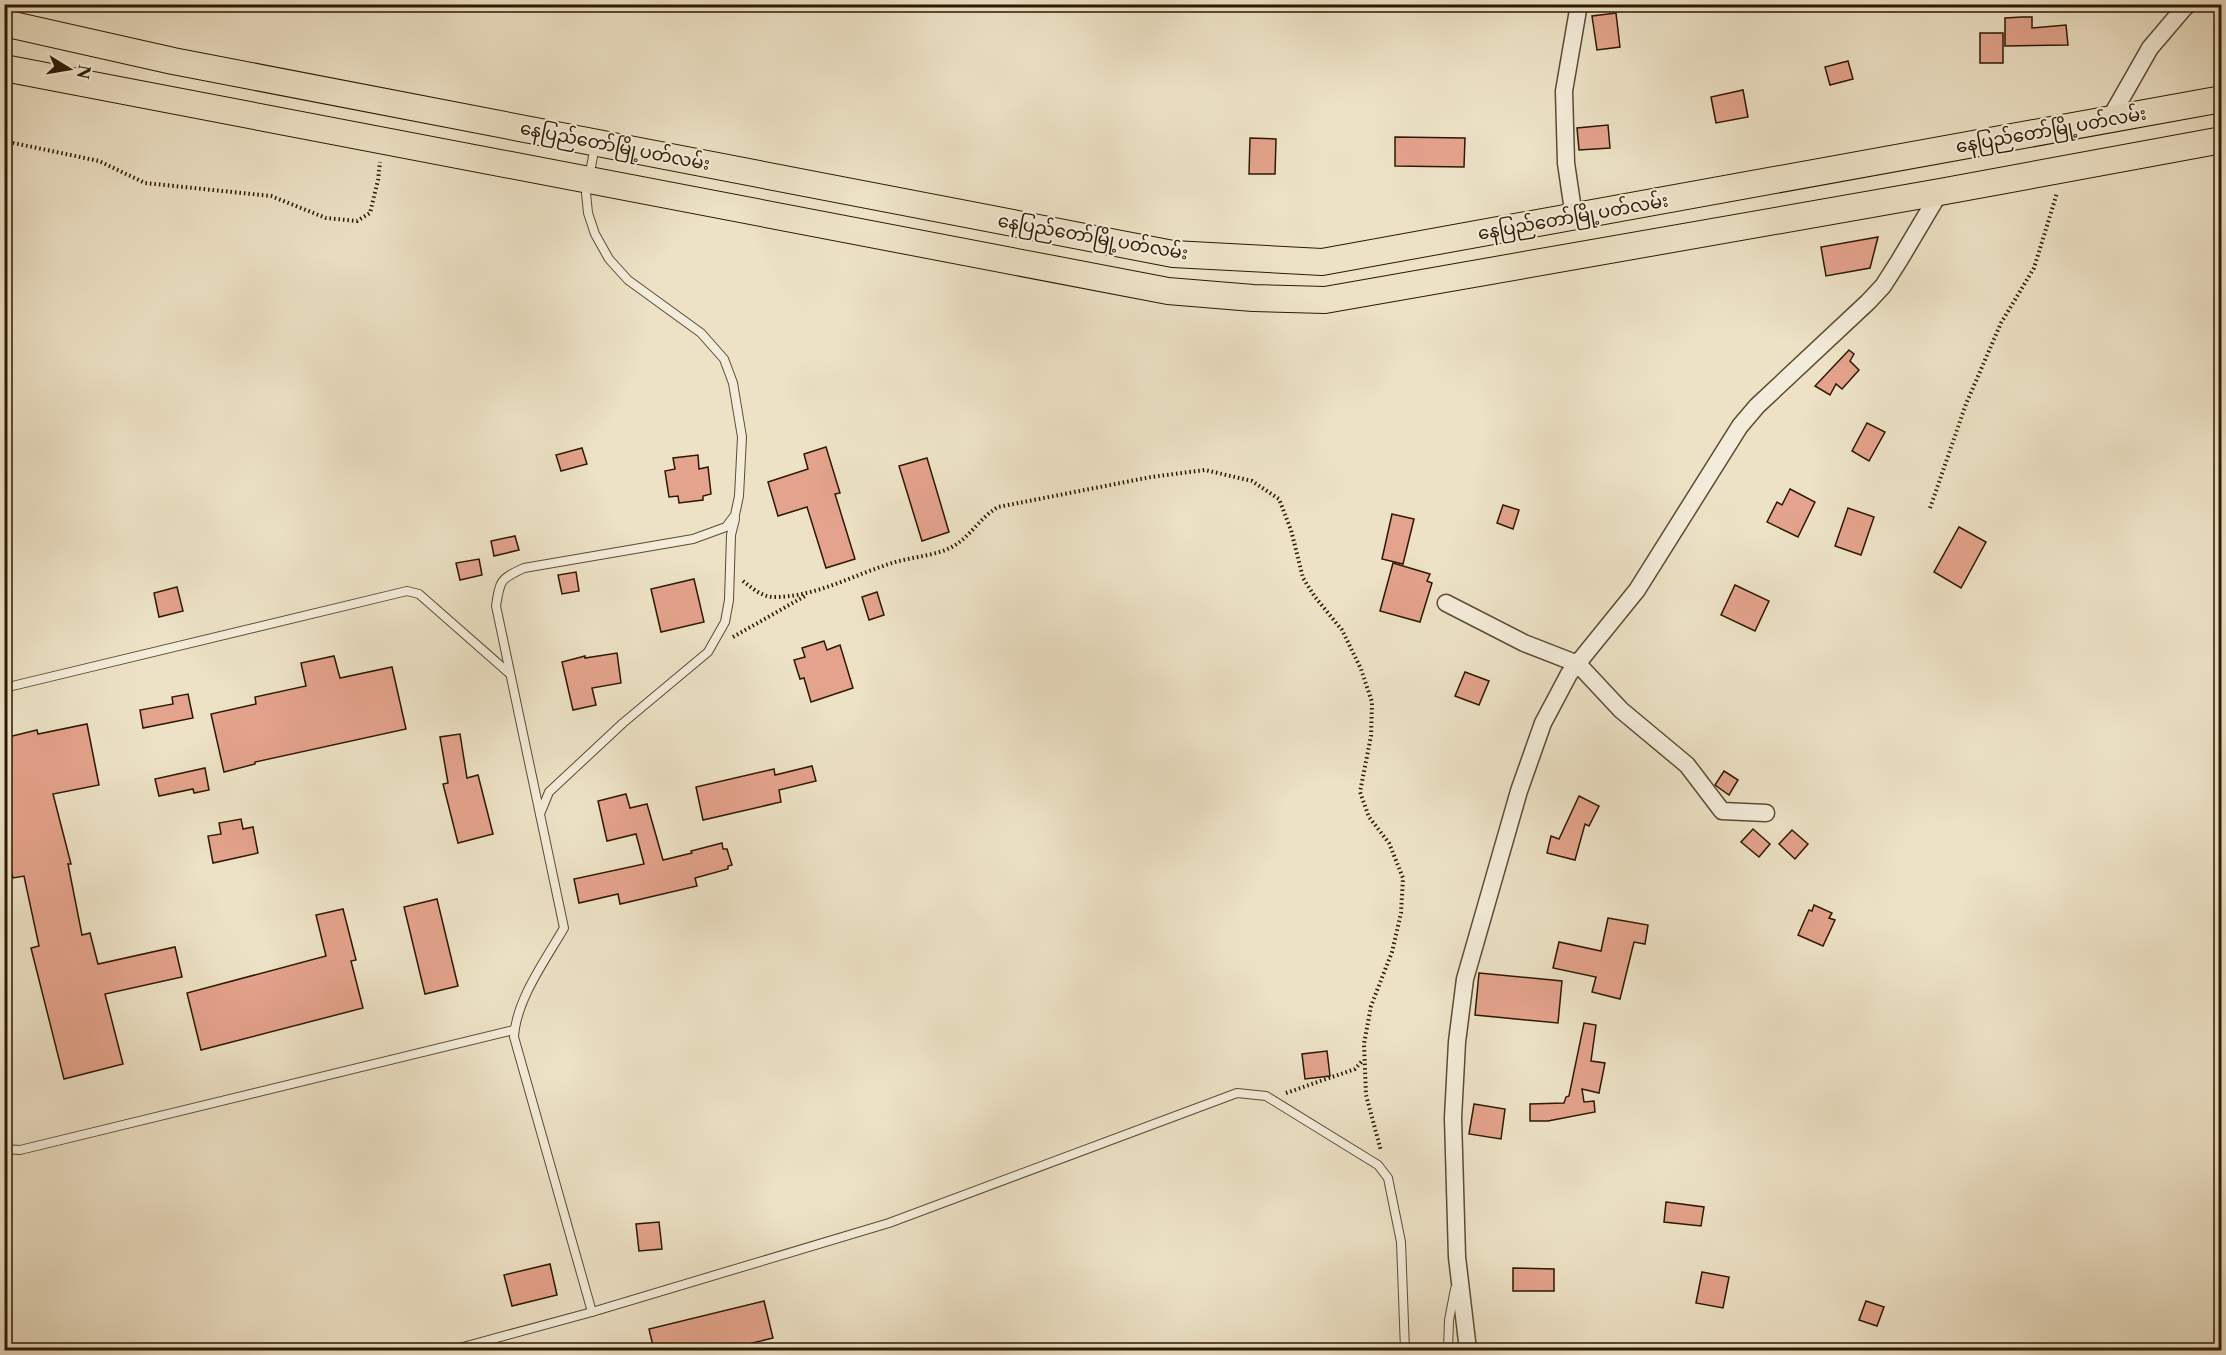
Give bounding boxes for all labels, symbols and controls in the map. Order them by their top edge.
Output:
north arrow [39,39,99,99]
text: N [73,63,95,81]
street label: နေပြည်တော်မြို့ပတ်လမ်း [1954,99,2149,162]
street label: နေပြည်တော်မြို့ပတ်လမ်း [517,114,712,179]
street label: နေပြည်တော်မြို့ပတ်လမ်း [1476,186,1671,249]
street label: နေပြည်တော်မြို့ပတ်လမ်း [995,206,1190,269]

